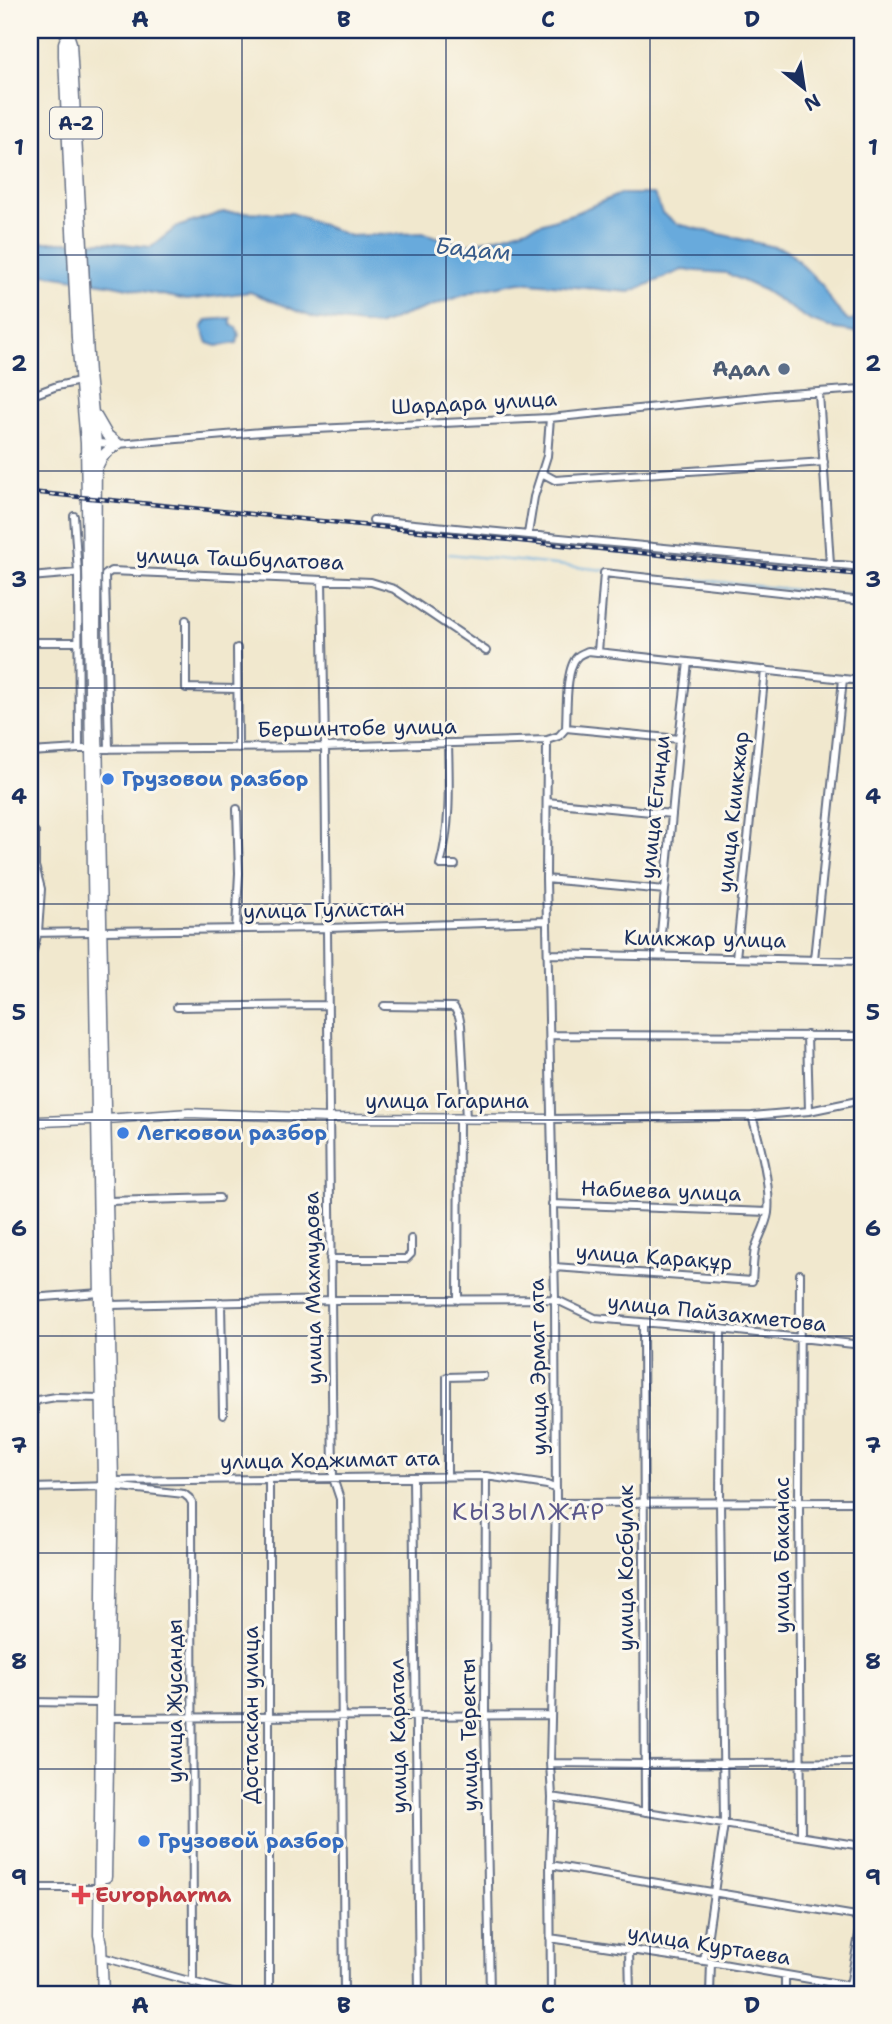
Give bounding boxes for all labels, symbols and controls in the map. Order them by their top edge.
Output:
text: A [131,4,149,34]
text: B [337,4,351,34]
text: C [541,4,555,34]
text: D [744,4,760,34]
north arrow [770,52,840,122]
text: N [799,88,825,117]
road number: A-2 [50,108,102,139]
text: 1 [14,132,24,162]
text: 1 [868,132,878,162]
water label: Бадам [434,230,512,268]
text: 2 [11,348,27,378]
text: 2 [865,348,881,378]
place label: Адал [712,355,770,383]
marker: Адал [776,361,792,377]
street label: Шардара улица [390,385,558,421]
street label: улица Ташбулатова [136,541,344,577]
text: 3 [11,564,27,594]
text: 3 [865,564,881,594]
street label: Бершинтобе улица [257,712,457,744]
street label: улица Киикжар [711,730,755,894]
street label: улица Егинди [634,733,677,880]
place label: Грузовои разбор [122,765,308,793]
marker: Грузовои разбор [100,771,116,787]
text: 4 [11,781,27,811]
text: 4 [865,781,881,811]
street label: улица Гулистан [243,895,405,925]
street label: Киикжар улица [624,924,786,954]
text: 5 [12,997,26,1027]
text: 5 [866,997,880,1027]
street label: улица Гагарина [365,1087,529,1115]
place label: Легковои разбор [137,1119,327,1147]
marker: Легковои разбор [115,1125,131,1141]
street label: Набиева улица [580,1174,742,1208]
street label: улица Махмудова [297,1191,329,1385]
text: 6 [11,1213,27,1243]
text: 6 [865,1213,881,1243]
street label: улица Қарақұр [575,1238,733,1276]
street label: улица Эрмат ата [522,1278,554,1456]
street label: улица Пайзахметова [606,1288,828,1338]
text: 7 [11,1430,27,1460]
text: 7 [865,1430,881,1460]
street label: улица Ходжимат ата [220,1444,440,1476]
street label: улица Баканас [768,1477,796,1633]
street label: улица Косбулак [612,1485,640,1651]
district label: КЫЗЫЛЖАР [452,1496,606,1528]
street label: улица Жусанды [161,1619,189,1783]
street label: Достаскан улица [237,1626,265,1804]
text: 8 [11,1646,27,1676]
text: 8 [865,1646,881,1676]
street label: улица Каратал [383,1658,413,1814]
street label: улица Теректы [454,1658,484,1812]
place label: Грузовой разбор [158,1827,344,1855]
marker: Грузовой разбор [136,1833,152,1849]
text: 9 [11,1862,27,1892]
text: 9 [865,1862,881,1892]
place label: Europharma [95,1881,232,1909]
marker: Europharma [73,1887,89,1903]
street label: улица Куртаева [625,1918,793,1972]
text: A [131,1990,149,2020]
text: B [337,1990,351,2020]
text: C [541,1990,555,2020]
text: D [744,1990,760,2020]

